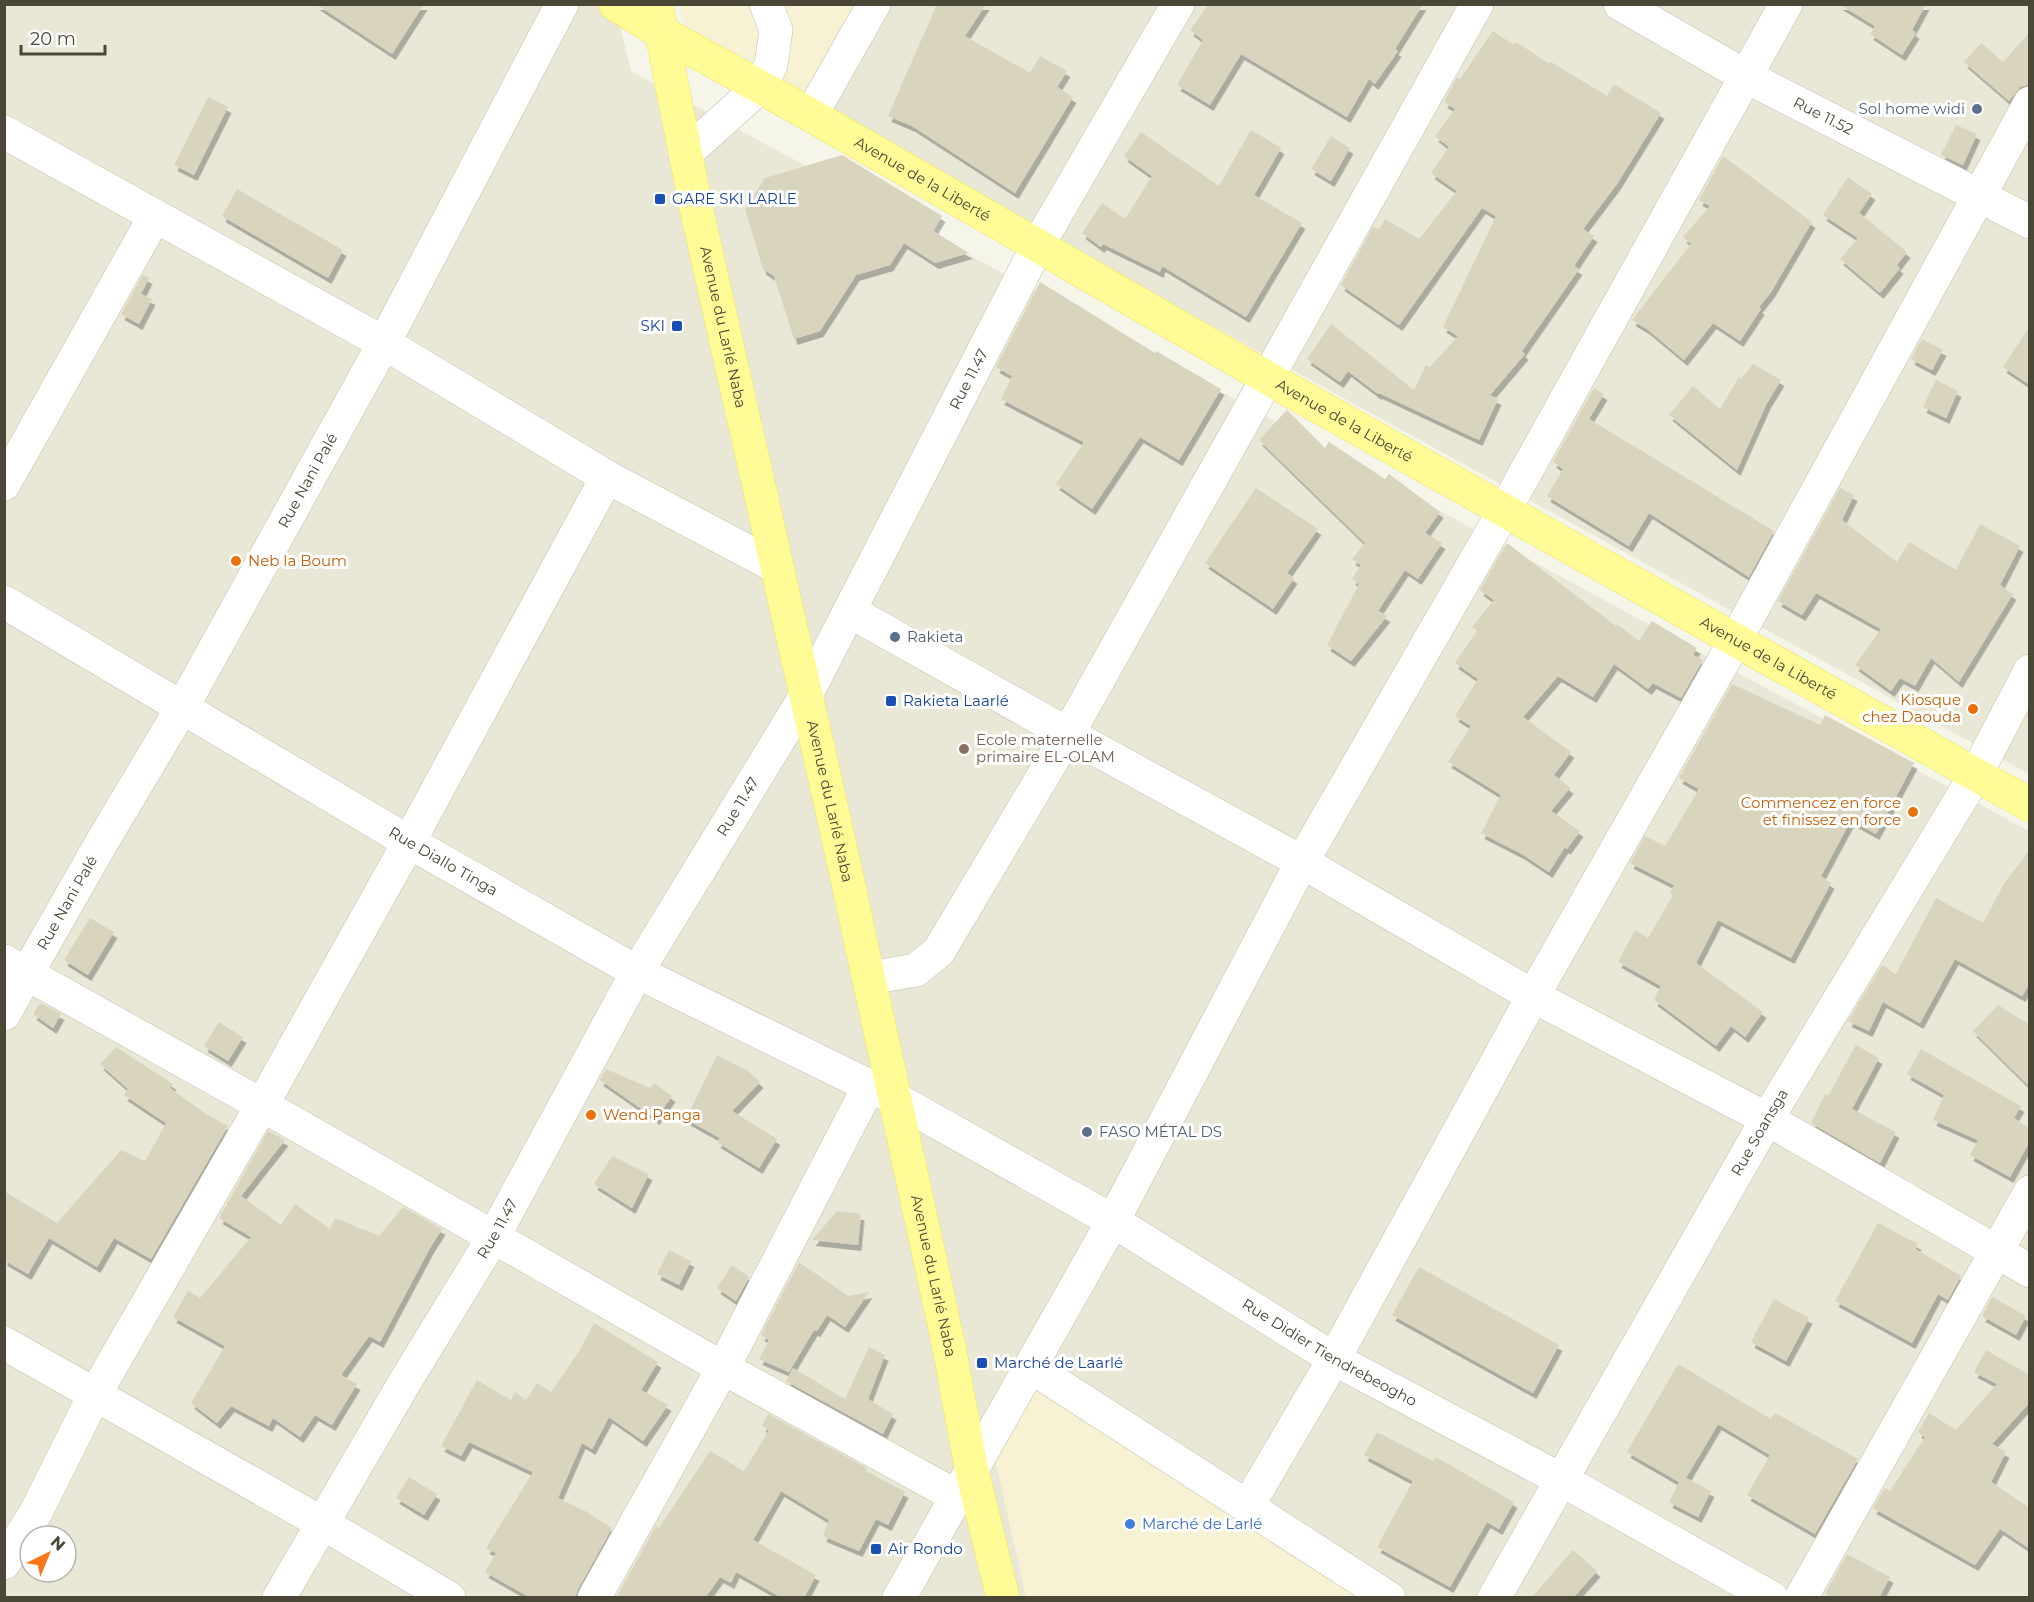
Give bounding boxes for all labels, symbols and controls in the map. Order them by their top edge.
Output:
scale bar [21,18,105,56]
text: 20 m [30,28,76,50]
street label: Rue 11.52 [1790,92,1857,139]
place label: Sol home widi [1859,99,1965,118]
marker: Sol home widi [1970,102,1984,116]
street label: Avenue de la Liberté [851,132,994,225]
place label: GARE SKI LARLE [672,189,797,208]
marker: GARE SKI LARLE [653,192,667,206]
street label: Avenue du Larlé Naba [696,244,751,410]
place label: SKI [641,316,665,335]
marker: SKI [670,319,684,333]
street label: Rue 11.47 [945,345,992,413]
street label: Avenue de la Liberté [1273,375,1416,466]
street label: Rue Nani Palé [274,429,341,531]
place label: Neb la Boum [248,551,347,570]
marker: Neb la Boum [229,554,243,568]
street label: Avenue de la Liberté [1697,612,1840,704]
place label: Rakieta [907,627,963,646]
marker: Rakieta [888,630,902,644]
place label: Kiosque chez Daouda [1862,690,1961,726]
place label: Rakieta Laarlé [903,691,1009,710]
marker: Rakieta Laarlé [884,694,898,708]
marker: Kiosque chez Daouda [1966,702,1980,716]
street label: Avenue du Larlé Naba [803,718,858,884]
place label: Ecole maternelle primaire EL-OLAM [976,730,1115,766]
marker: Ecole maternelle primaire EL-OLAM [957,742,971,756]
street label: Rue 11.47 [712,773,763,839]
place label: Commencez en force et finissez en force [1741,793,1901,829]
marker: Commencez en force et finissez en force [1906,805,1920,819]
street label: Rue Diallo Tinga [385,822,501,900]
street label: Rue Nani Palé [32,852,101,953]
street label: Rue Soansga [1726,1085,1792,1179]
place label: Wend Panga [603,1105,701,1124]
marker: Wend Panga [584,1108,598,1122]
place label: FASO MÉTAL DS [1099,1122,1222,1141]
marker: FASO MÉTAL DS [1080,1125,1094,1139]
street label: Avenue du Larlé Naba [907,1193,961,1359]
street label: Rue 11.47 [472,1195,521,1262]
street label: Rue Didier Tiendrebeogho [1239,1294,1420,1410]
place label: Marché de Laarlé [994,1353,1123,1372]
marker: Marché de Laarlé [975,1356,989,1370]
place label: Marché de Larlé [1142,1514,1262,1533]
marker: Marché de Larlé [1123,1517,1137,1531]
north arrow [18,1524,78,1584]
text: N [47,1532,69,1555]
place label: Air Rondo [888,1539,963,1558]
marker: Air Rondo [869,1542,883,1556]

